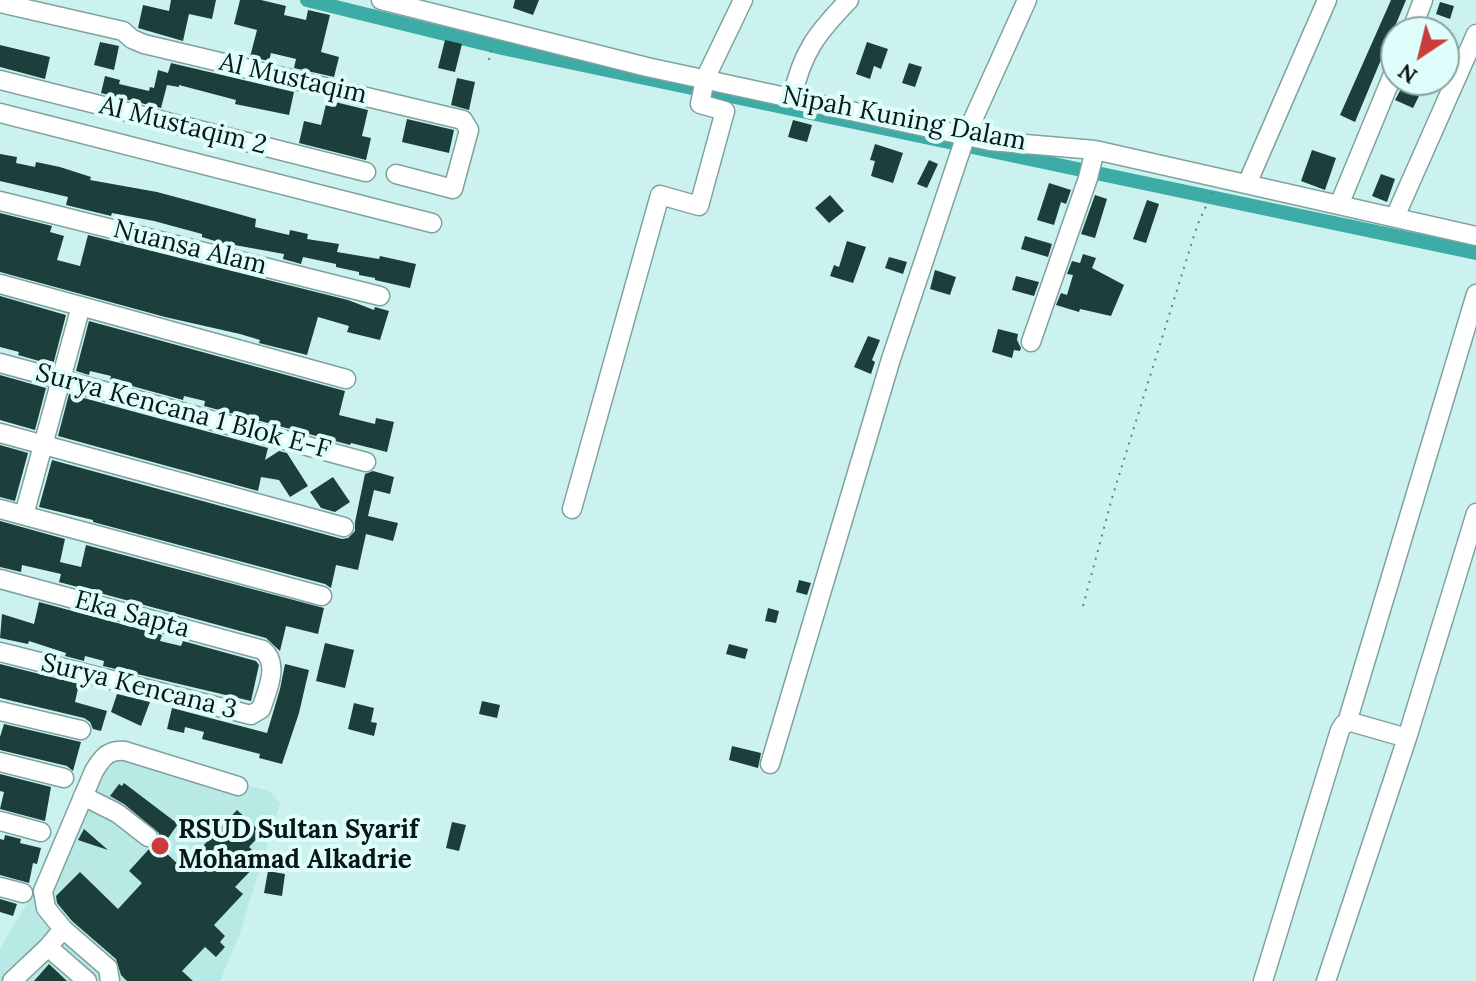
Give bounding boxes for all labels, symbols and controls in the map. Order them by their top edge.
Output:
north arrow [1380,16,1460,96]
street label: Al Mustaqim [216,47,370,111]
text: N [1392,58,1422,90]
street label: Nipah Kuning Dalam [779,80,1029,158]
street label: Al Mustaqim 2 [96,90,270,162]
street label: Nuansa Alam [110,214,270,282]
street label: Surya Kencana 1 Blok E-F [32,358,334,466]
street label: Eka Sapta [71,585,193,645]
street label: Surya Kencana 3 [38,648,240,726]
place label: RSUD Sultan Syarif Mohamad Alkadrie [178,815,419,876]
marker: RSUD Sultan Syarif Mohamad Alkadrie [149,835,171,857]

